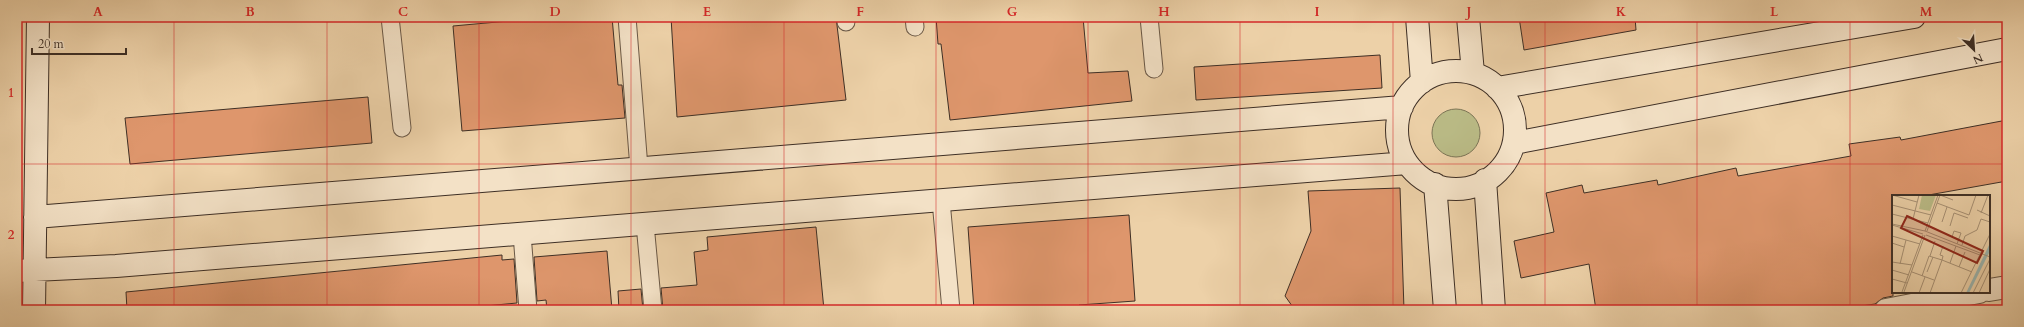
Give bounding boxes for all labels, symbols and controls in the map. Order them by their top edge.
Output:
text: A [93,3,103,21]
text: B [245,3,255,21]
text: C [398,3,408,21]
text: D [549,3,561,21]
text: E [703,3,711,21]
text: F [856,3,864,21]
text: G [1007,3,1018,21]
text: H [1158,3,1170,21]
text: I [1314,3,1320,21]
text: J [1465,3,1472,21]
text: K [1616,3,1627,21]
text: L [1770,3,1779,21]
text: M [1920,3,1933,21]
scale bar [32,30,126,56]
north arrow [1954,30,1994,70]
text: 20 m [38,36,65,52]
text: N [1970,50,1986,68]
text: 1 [8,84,14,102]
inset map [1892,195,1990,293]
text: 2 [8,226,15,244]

